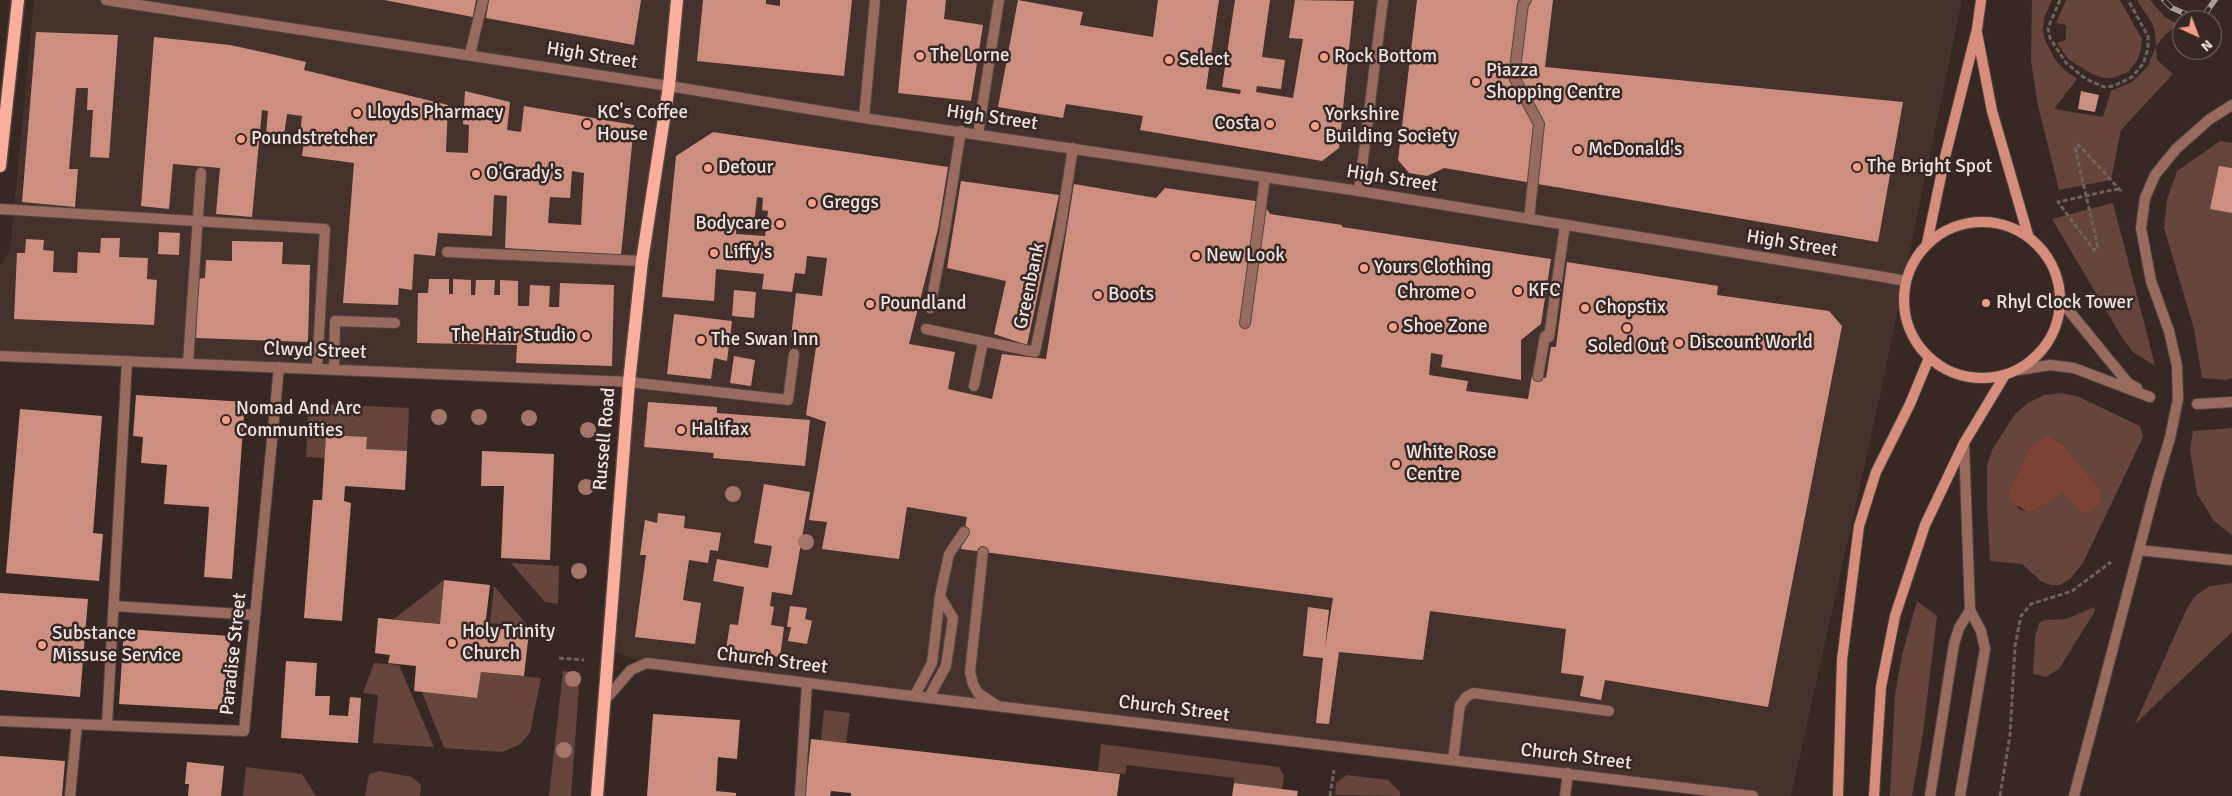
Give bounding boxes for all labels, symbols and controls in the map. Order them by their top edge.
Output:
north arrow [2172,10,2222,60]
text: N [2198,36,2216,55]
street label: High Street [545,38,639,74]
place label: The Lorne [930,45,1010,67]
place label: Rock Bottom [1334,46,1437,68]
place label: Select [1179,49,1230,71]
marker: The Lorne [914,50,926,62]
marker: Rock Bottom [1318,51,1330,63]
marker: Select [1163,54,1175,66]
place label: Piazza Shopping Centre [1486,60,1621,104]
marker: Piazza Shopping Centre [1470,76,1482,88]
street label: High Street [945,100,1039,136]
place label: Lloyds Pharmacy [367,102,503,124]
place label: KC's Coffee House [597,102,688,146]
place label: Yorkshire Building Society [1325,104,1457,148]
marker: Lloyds Pharmacy [351,107,363,119]
place label: Costa [1214,113,1260,135]
marker: KC's Coffee House [581,118,593,130]
marker: Costa [1264,118,1276,130]
marker: Yorkshire Building Society [1309,120,1321,132]
place label: Poundstretcher [251,128,375,150]
marker: Poundstretcher [235,133,247,145]
place label: McDonald's [1588,139,1682,161]
marker: McDonald's [1572,144,1584,156]
place label: The Bright Spot [1867,156,1992,178]
place label: Detour [718,157,774,179]
street label: High Street [1345,161,1439,197]
marker: The Bright Spot [1851,161,1863,173]
marker: Detour [702,162,714,174]
place label: O'Grady's [486,163,562,185]
marker: O'Grady's [470,168,482,180]
place label: Greggs [822,192,879,214]
marker: Greggs [806,197,818,209]
place label: Bodycare [695,213,770,235]
marker: Bodycare [774,218,786,230]
street label: High Street [1745,226,1839,262]
street label: Greenbank [1010,241,1050,331]
place label: Liffy's [724,242,772,264]
place label: New Look [1206,245,1285,267]
marker: Liffy's [708,247,720,259]
marker: New Look [1190,250,1202,262]
place label: Yours Clothing [1374,257,1491,279]
marker: Yours Clothing [1358,262,1370,274]
place label: KFC [1528,280,1561,302]
place label: Chrome [1397,282,1460,304]
place label: Boots [1108,284,1154,306]
marker: KFC [1512,285,1524,297]
marker: Chrome [1464,287,1476,299]
marker: Boots [1092,289,1104,301]
place label: Rhyl Clock Tower [1996,292,2133,314]
place label: Poundland [880,293,967,315]
place label: Chopstix [1595,297,1666,319]
marker: Rhyl Clock Tower [1980,297,1992,309]
marker: Poundland [864,298,876,310]
marker: Chopstix [1579,302,1591,314]
place label: Shoe Zone [1403,316,1487,338]
marker: Shoe Zone [1387,321,1399,333]
marker: Soled Out [1621,322,1633,334]
place label: The Hair Studio [451,325,576,347]
place label: The Swan Inn [711,329,819,351]
marker: The Hair Studio [580,330,592,342]
place label: Discount World [1689,332,1813,354]
marker: The Swan Inn [695,334,707,346]
place label: Soled Out [1587,336,1667,358]
marker: Discount World [1673,337,1685,349]
street label: Clwyd Street [263,338,367,364]
street label: Russell Road [589,387,621,491]
place label: Nomad And Arc Communities [236,398,361,442]
marker: Nomad And Arc Communities [220,414,232,426]
place label: Halifax [691,419,749,441]
marker: Halifax [675,424,687,436]
place label: White Rose Centre [1406,442,1497,486]
marker: White Rose Centre [1390,458,1402,470]
street label: Paradise Street [216,592,252,716]
place label: Holy Trinity Church [462,621,555,665]
place label: Substance Missuse Service [52,623,181,667]
marker: Holy Trinity Church [446,637,458,649]
marker: Substance Missuse Service [36,639,48,651]
street label: Church Street [715,643,829,679]
street label: Church Street [1117,691,1231,727]
street label: Church Street [1519,739,1633,775]

